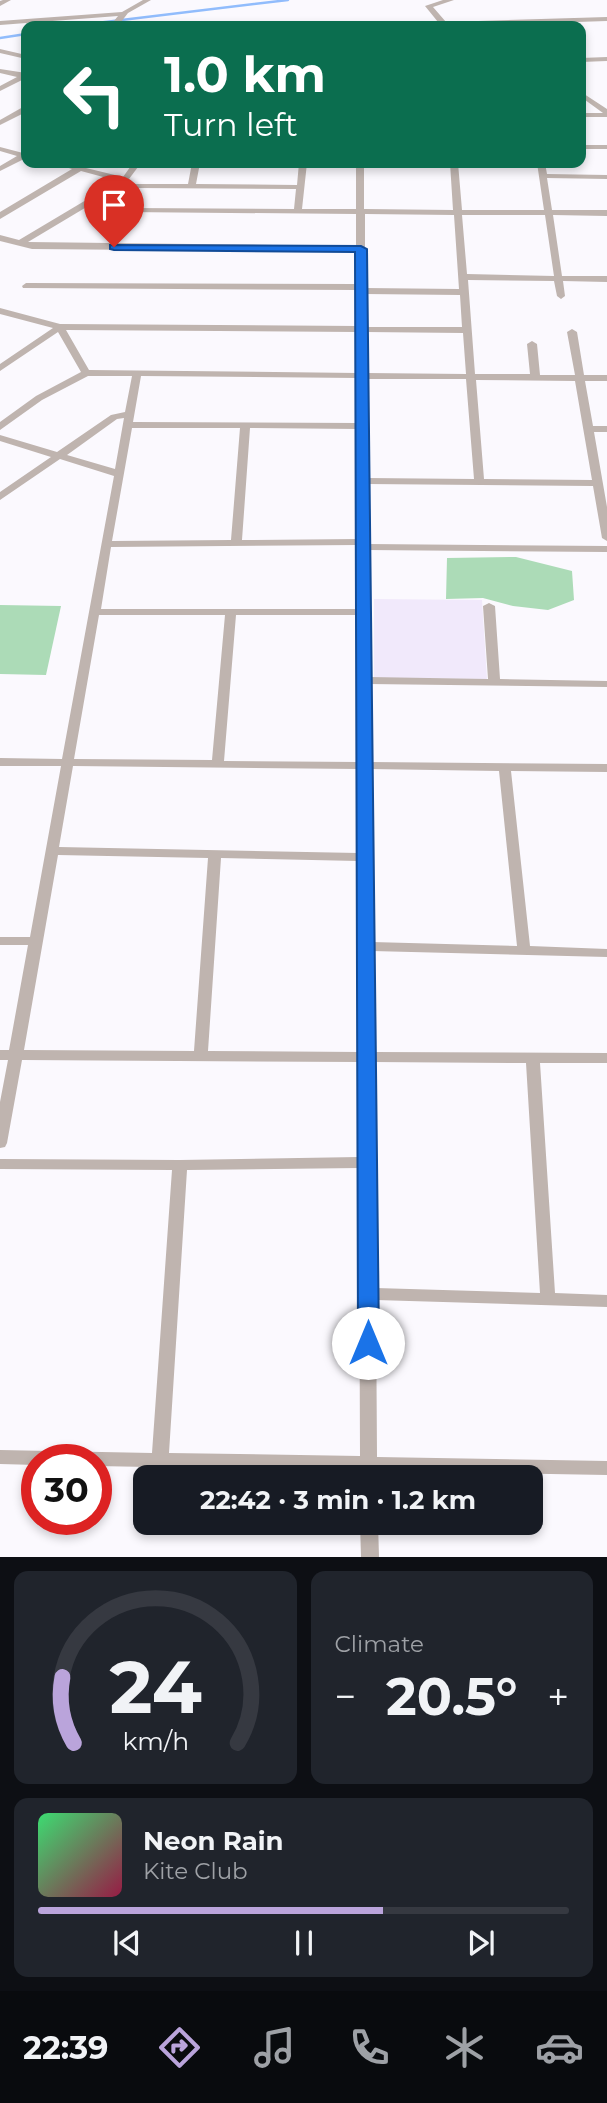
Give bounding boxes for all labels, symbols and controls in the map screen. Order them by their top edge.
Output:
text: 1.0 km [164,45,326,104]
icon: left [49,49,140,140]
text: Turn left [164,105,298,144]
pin [84,175,144,247]
icon: arrive [95,186,133,224]
position arrow [331,1306,405,1380]
speed limit sign: 30 [21,1444,112,1535]
text: 22:42 · 3 min · 1.2 km [200,1484,476,1516]
text: Climate [335,1630,424,1658]
text: 24 [109,1644,201,1732]
text: 20.5° [386,1665,517,1728]
text: − [335,1673,356,1720]
text: + [547,1673,569,1720]
text: km/h [122,1726,189,1756]
text: Neon Rain [143,1825,284,1857]
text: Kite Club [143,1857,248,1885]
icon: previous [108,1924,146,1962]
icon: pause [285,1924,323,1962]
icon: next [462,1924,500,1962]
icon: directions [155,2023,204,2072]
icon: music [250,2023,299,2072]
icon: phone [345,2023,394,2072]
icon: climate [440,2023,489,2072]
icon: car [535,2023,584,2072]
text: 22:39 [23,2028,109,2067]

